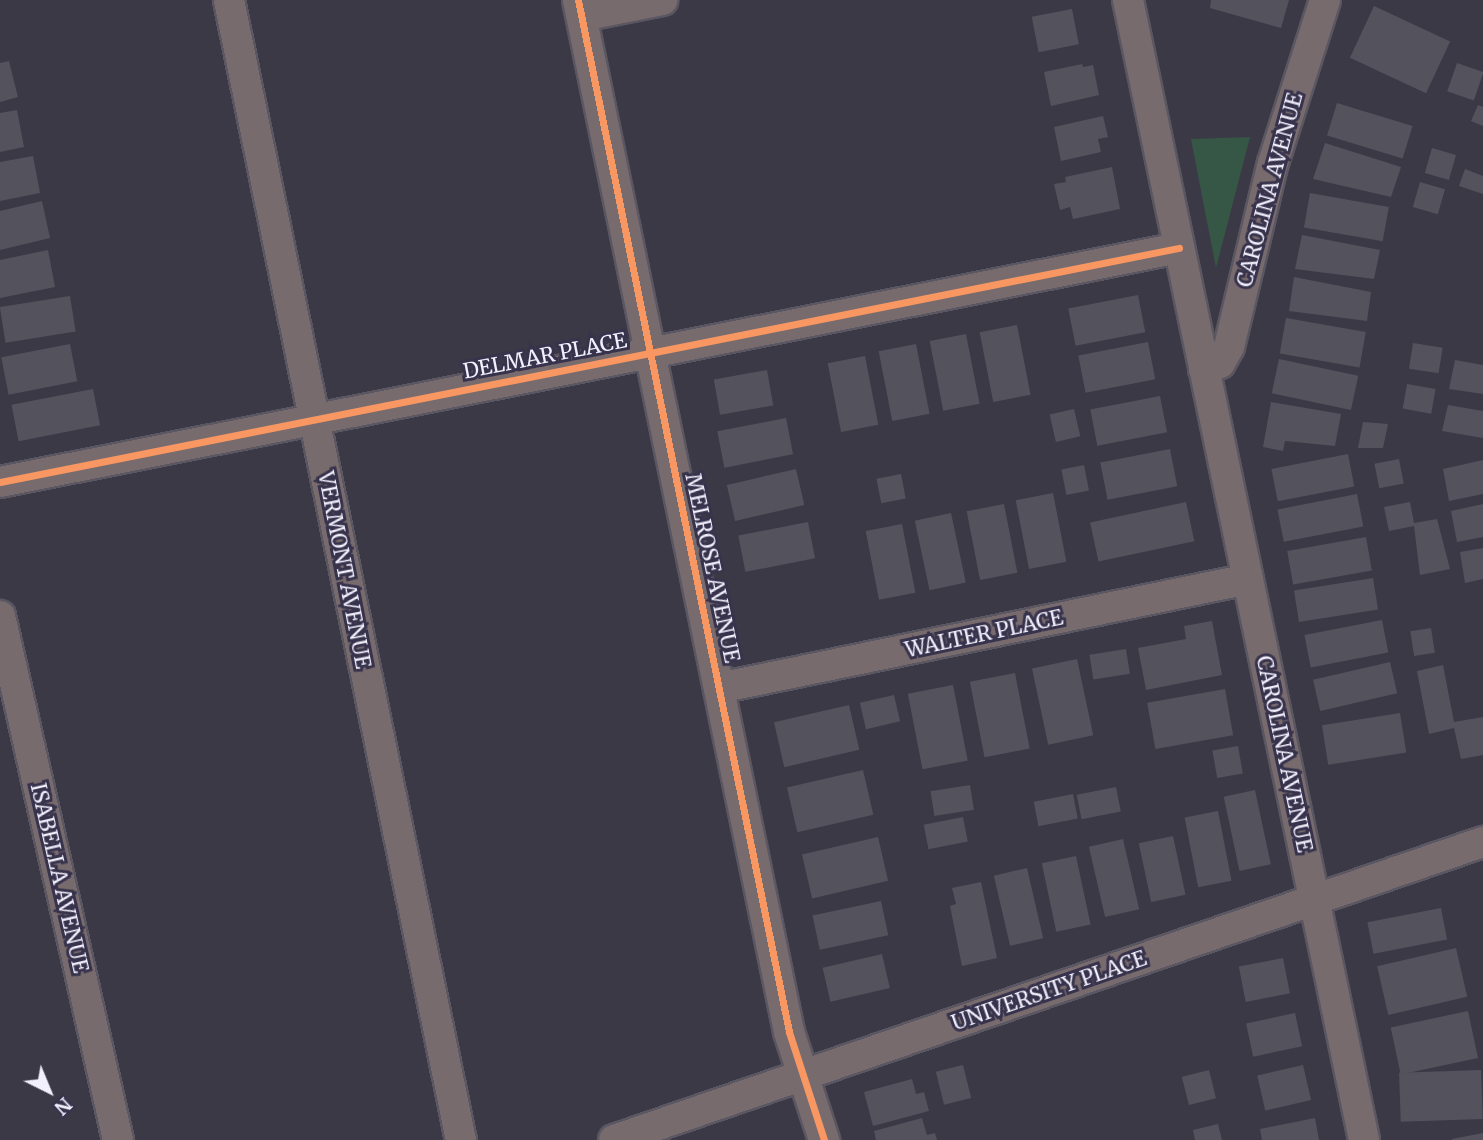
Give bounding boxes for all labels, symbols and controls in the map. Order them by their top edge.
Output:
street label: CAROLINA AVENUE [1232,90,1308,290]
street label: DELMAR PLACE [461,328,629,384]
street label: VERMONT AVENUE [313,469,375,671]
street label: MELROSE AVENUE [680,471,744,665]
street label: WALTER PLACE [903,605,1065,663]
street label: CAROLINA AVENUE [1251,654,1317,854]
street label: ISABELLA AVENUE [25,781,93,975]
street label: UNIVERSITY PLACE [948,946,1150,1036]
north arrow [14,1056,84,1126]
text: N [50,1092,77,1120]

